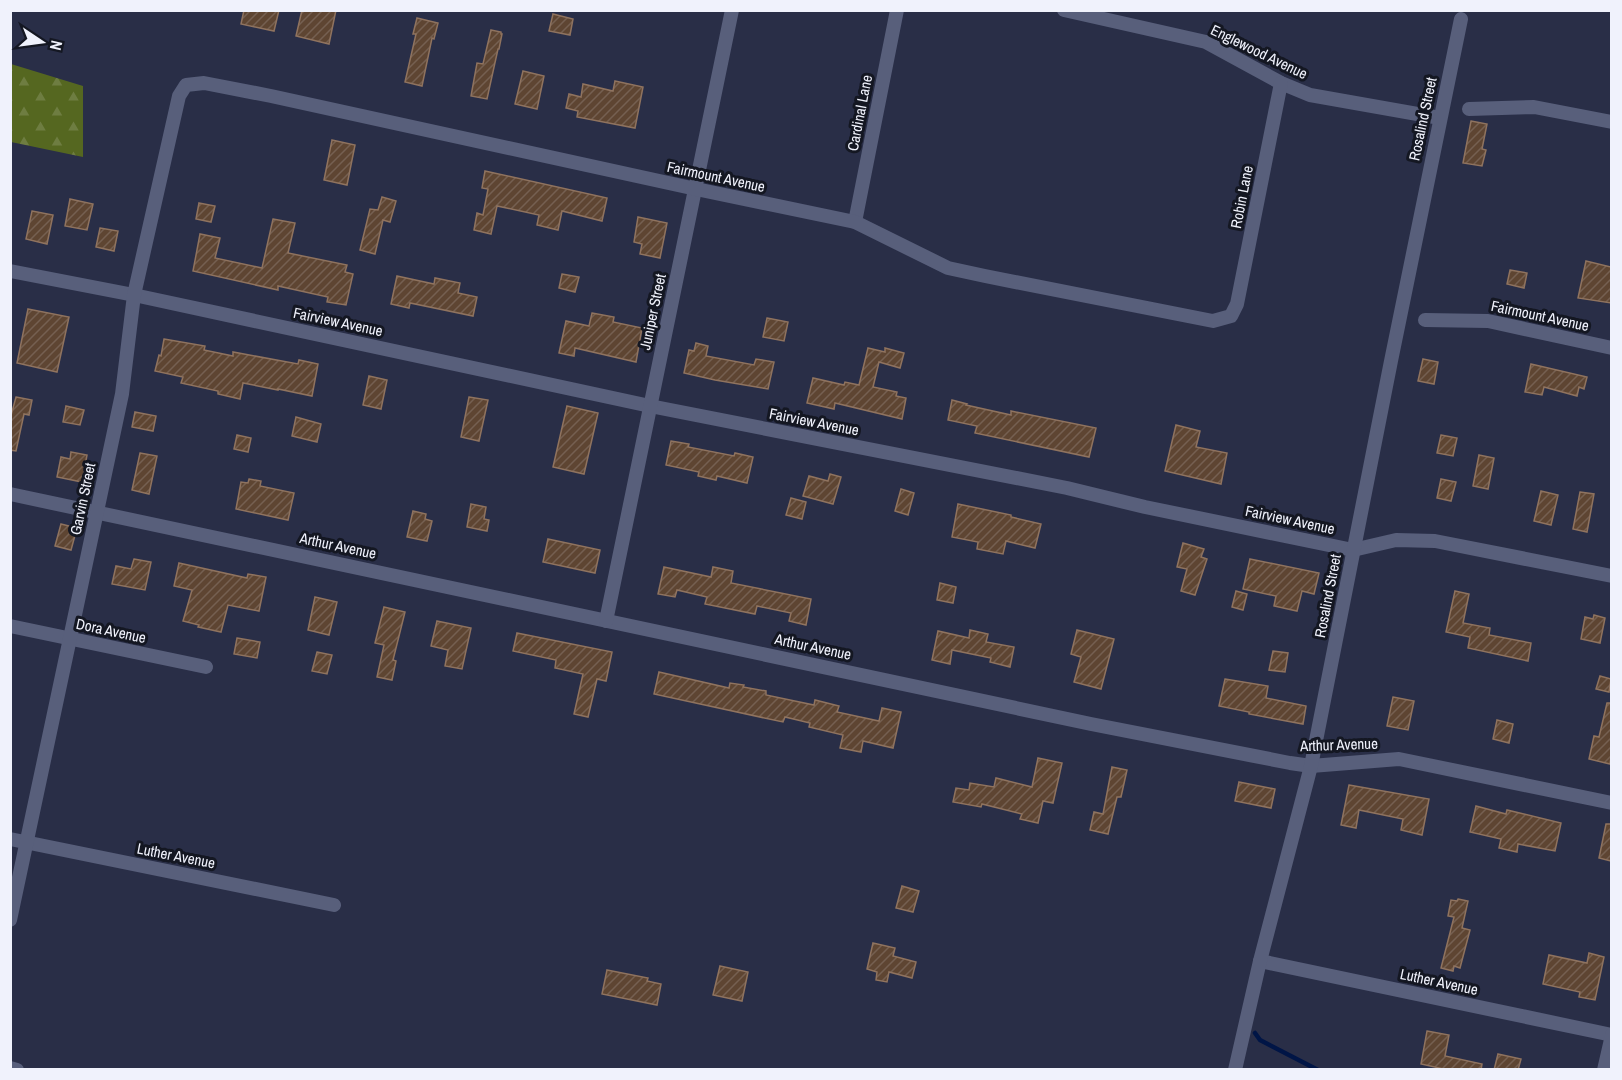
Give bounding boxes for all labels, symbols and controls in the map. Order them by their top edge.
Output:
north arrow [12,12,72,72]
street label: Englewood Avenue [1207,19,1311,84]
text: N [45,38,68,52]
street label: Cardinal Lane [842,73,877,153]
street label: Rosalind Street [1403,75,1442,163]
street label: Fairmount Avenue [665,156,767,197]
street label: Robin Lane [1225,164,1258,230]
street label: Juniper Street [634,271,671,352]
street label: Fairmount Avenue [1489,295,1591,336]
street label: Fairview Avenue [292,302,385,341]
street label: Fairview Avenue [768,403,861,441]
street label: Garvin Street [65,460,101,537]
street label: Fairview Avenue [1244,500,1337,539]
street label: Arthur Avenue [297,527,378,564]
street label: Rosalind Street [1309,552,1346,640]
street label: Dora Avenue [74,613,148,648]
street label: Arthur Avenue [772,628,853,665]
street label: Arthur Avenue [1299,733,1378,756]
street label: Luther Avenue [135,838,217,873]
street label: Luther Avenue [1398,963,1480,1000]

